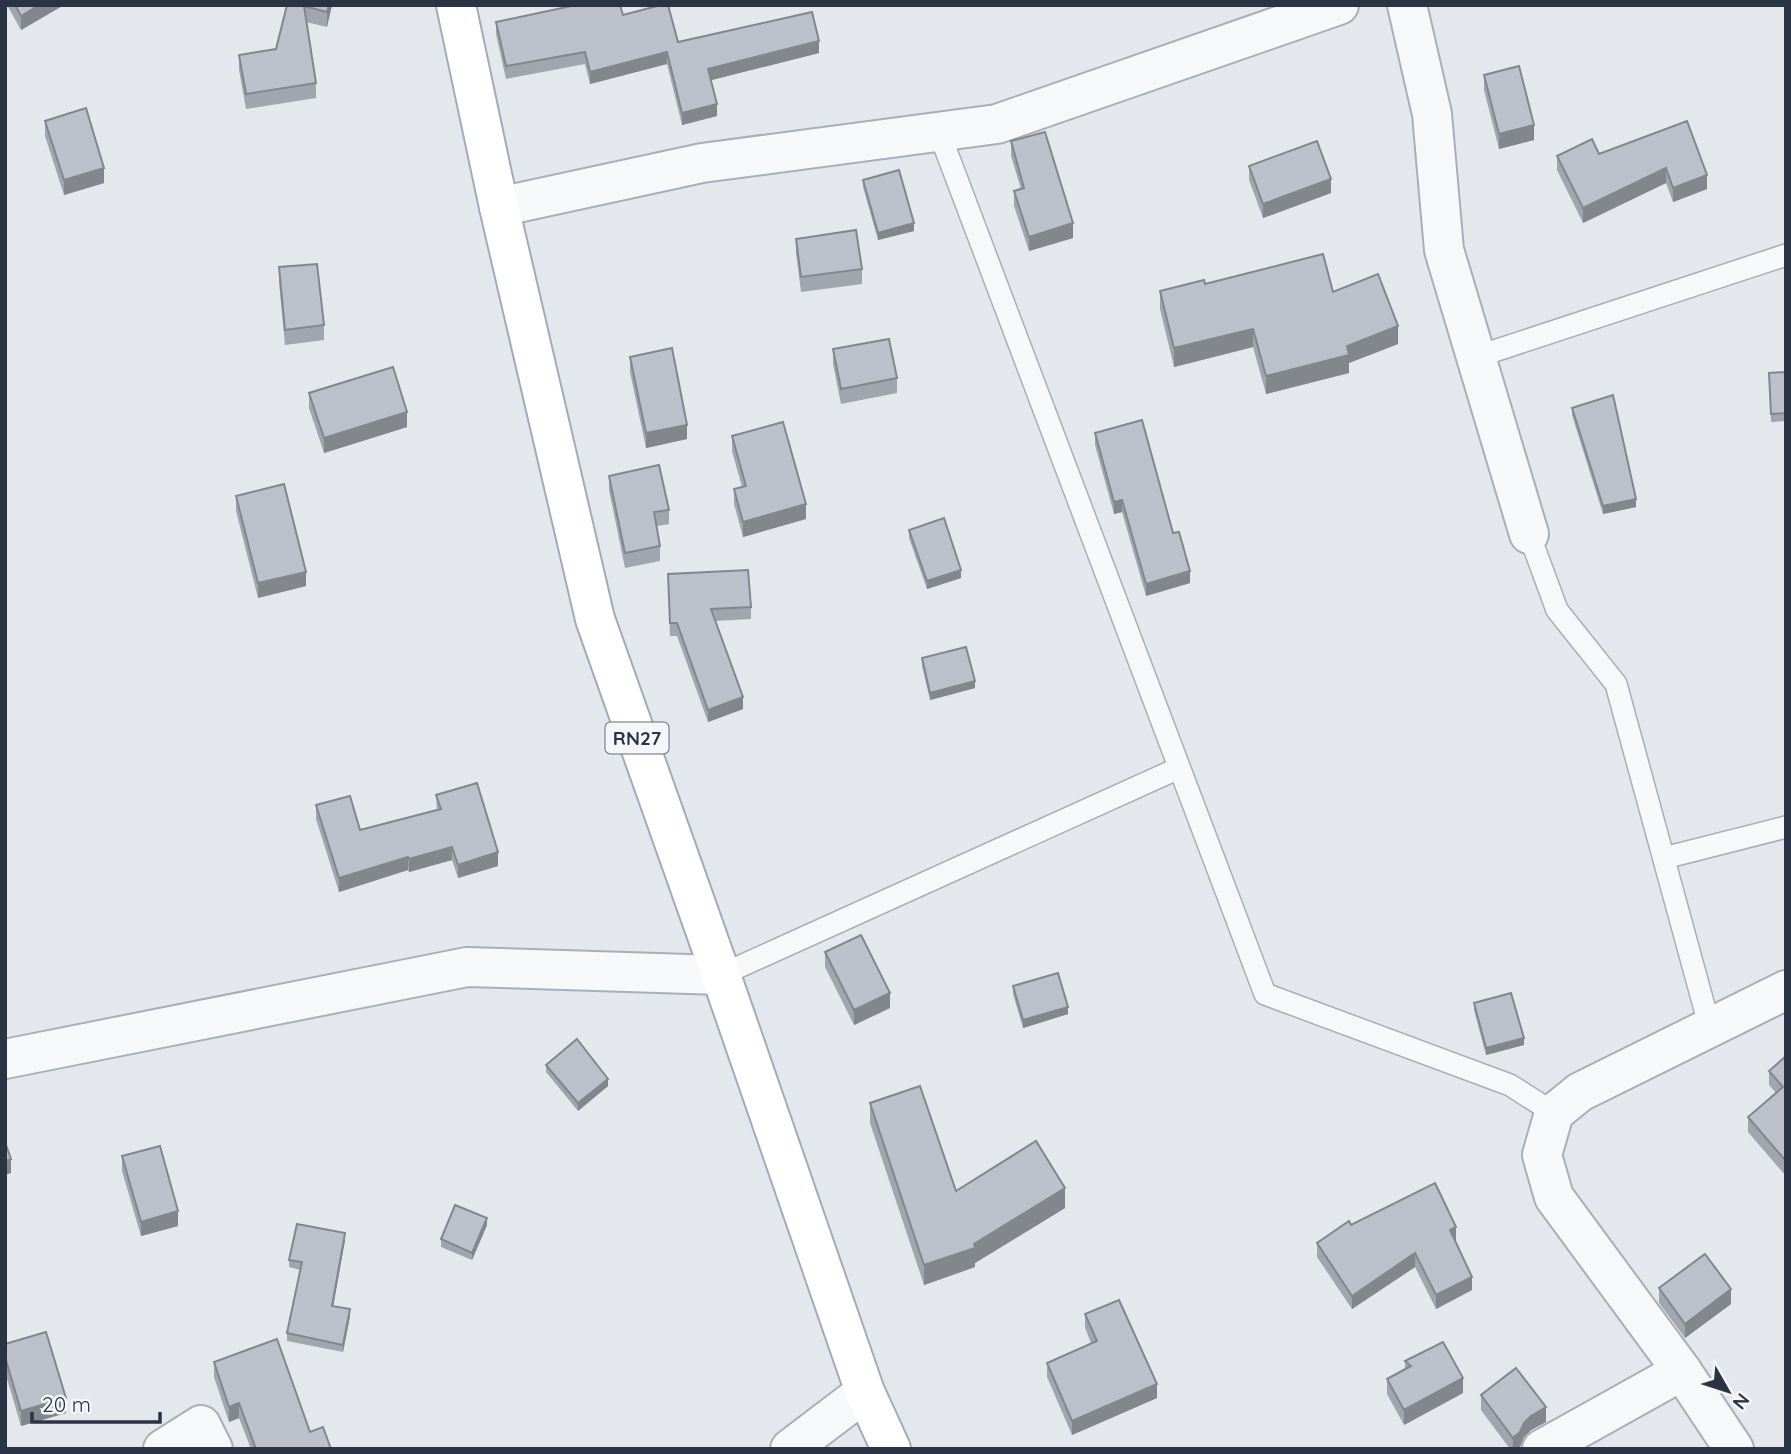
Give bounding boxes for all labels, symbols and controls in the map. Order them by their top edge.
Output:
road number: RN27 [606,722,668,754]
north arrow [1693,1356,1763,1426]
scale bar [32,1380,159,1424]
text: N [1727,1389,1755,1415]
text: 20 m [42,1391,91,1417]

